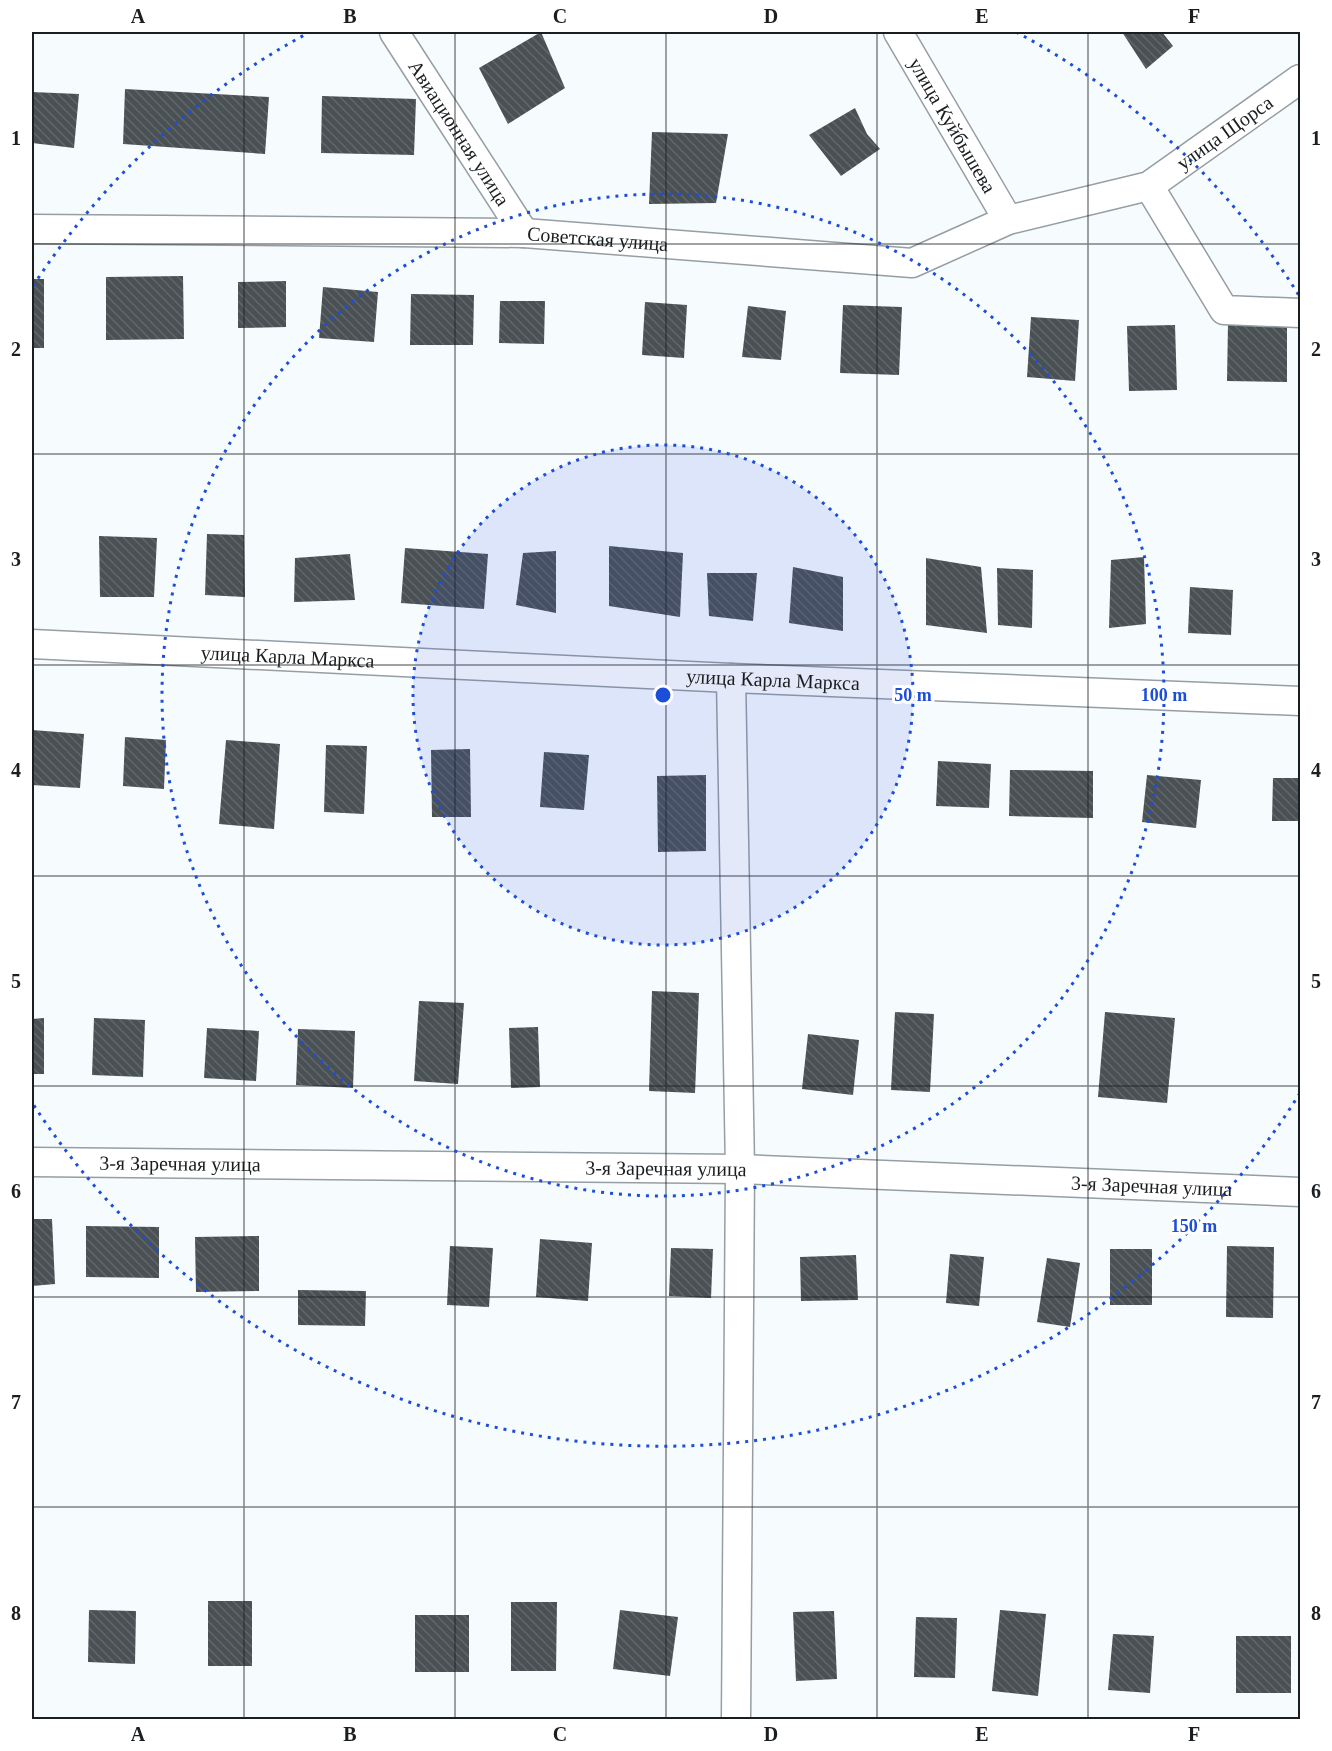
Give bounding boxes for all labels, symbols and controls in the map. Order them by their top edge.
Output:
text: A [131,5,146,27]
text: B [343,5,357,27]
text: C [553,5,567,27]
text: D [764,5,778,27]
text: E [975,5,989,27]
text: F [1188,5,1200,27]
street label: улица Куйбышева [904,54,1001,197]
street label: Авиационная улица [404,56,514,210]
street label: улица Щорса [1172,91,1277,175]
text: 1 [11,127,21,149]
text: 1 [1311,127,1321,149]
street label: Советская улица [526,222,669,255]
text: 2 [11,338,21,360]
text: 2 [1311,338,1321,360]
text: 3 [11,548,21,570]
text: 3 [1311,548,1321,570]
street label: улица Карла Маркса [200,641,375,672]
street label: улица Карла Маркса [686,665,861,694]
centre of rings [653,685,673,705]
text: 50 m [894,685,932,705]
text: 100 m [1141,685,1187,705]
text: 4 [11,759,21,781]
text: 4 [1311,759,1321,781]
text: 5 [11,970,21,992]
text: 5 [1311,970,1321,992]
street label: 3-я Заречная улица [99,1152,261,1176]
street label: 3-я Заречная улица [585,1156,747,1181]
street label: 3-я Заречная улица [1071,1172,1233,1201]
text: 6 [11,1180,21,1202]
text: 6 [1311,1180,1321,1202]
text: 150 m [1171,1216,1217,1236]
text: 7 [11,1391,21,1413]
text: 7 [1311,1391,1321,1413]
text: 8 [11,1602,21,1624]
text: 8 [1311,1602,1321,1624]
text: A [131,1723,146,1745]
text: B [343,1723,357,1745]
text: C [553,1723,567,1745]
text: D [764,1723,778,1745]
text: E [975,1723,989,1745]
text: F [1188,1723,1200,1745]

